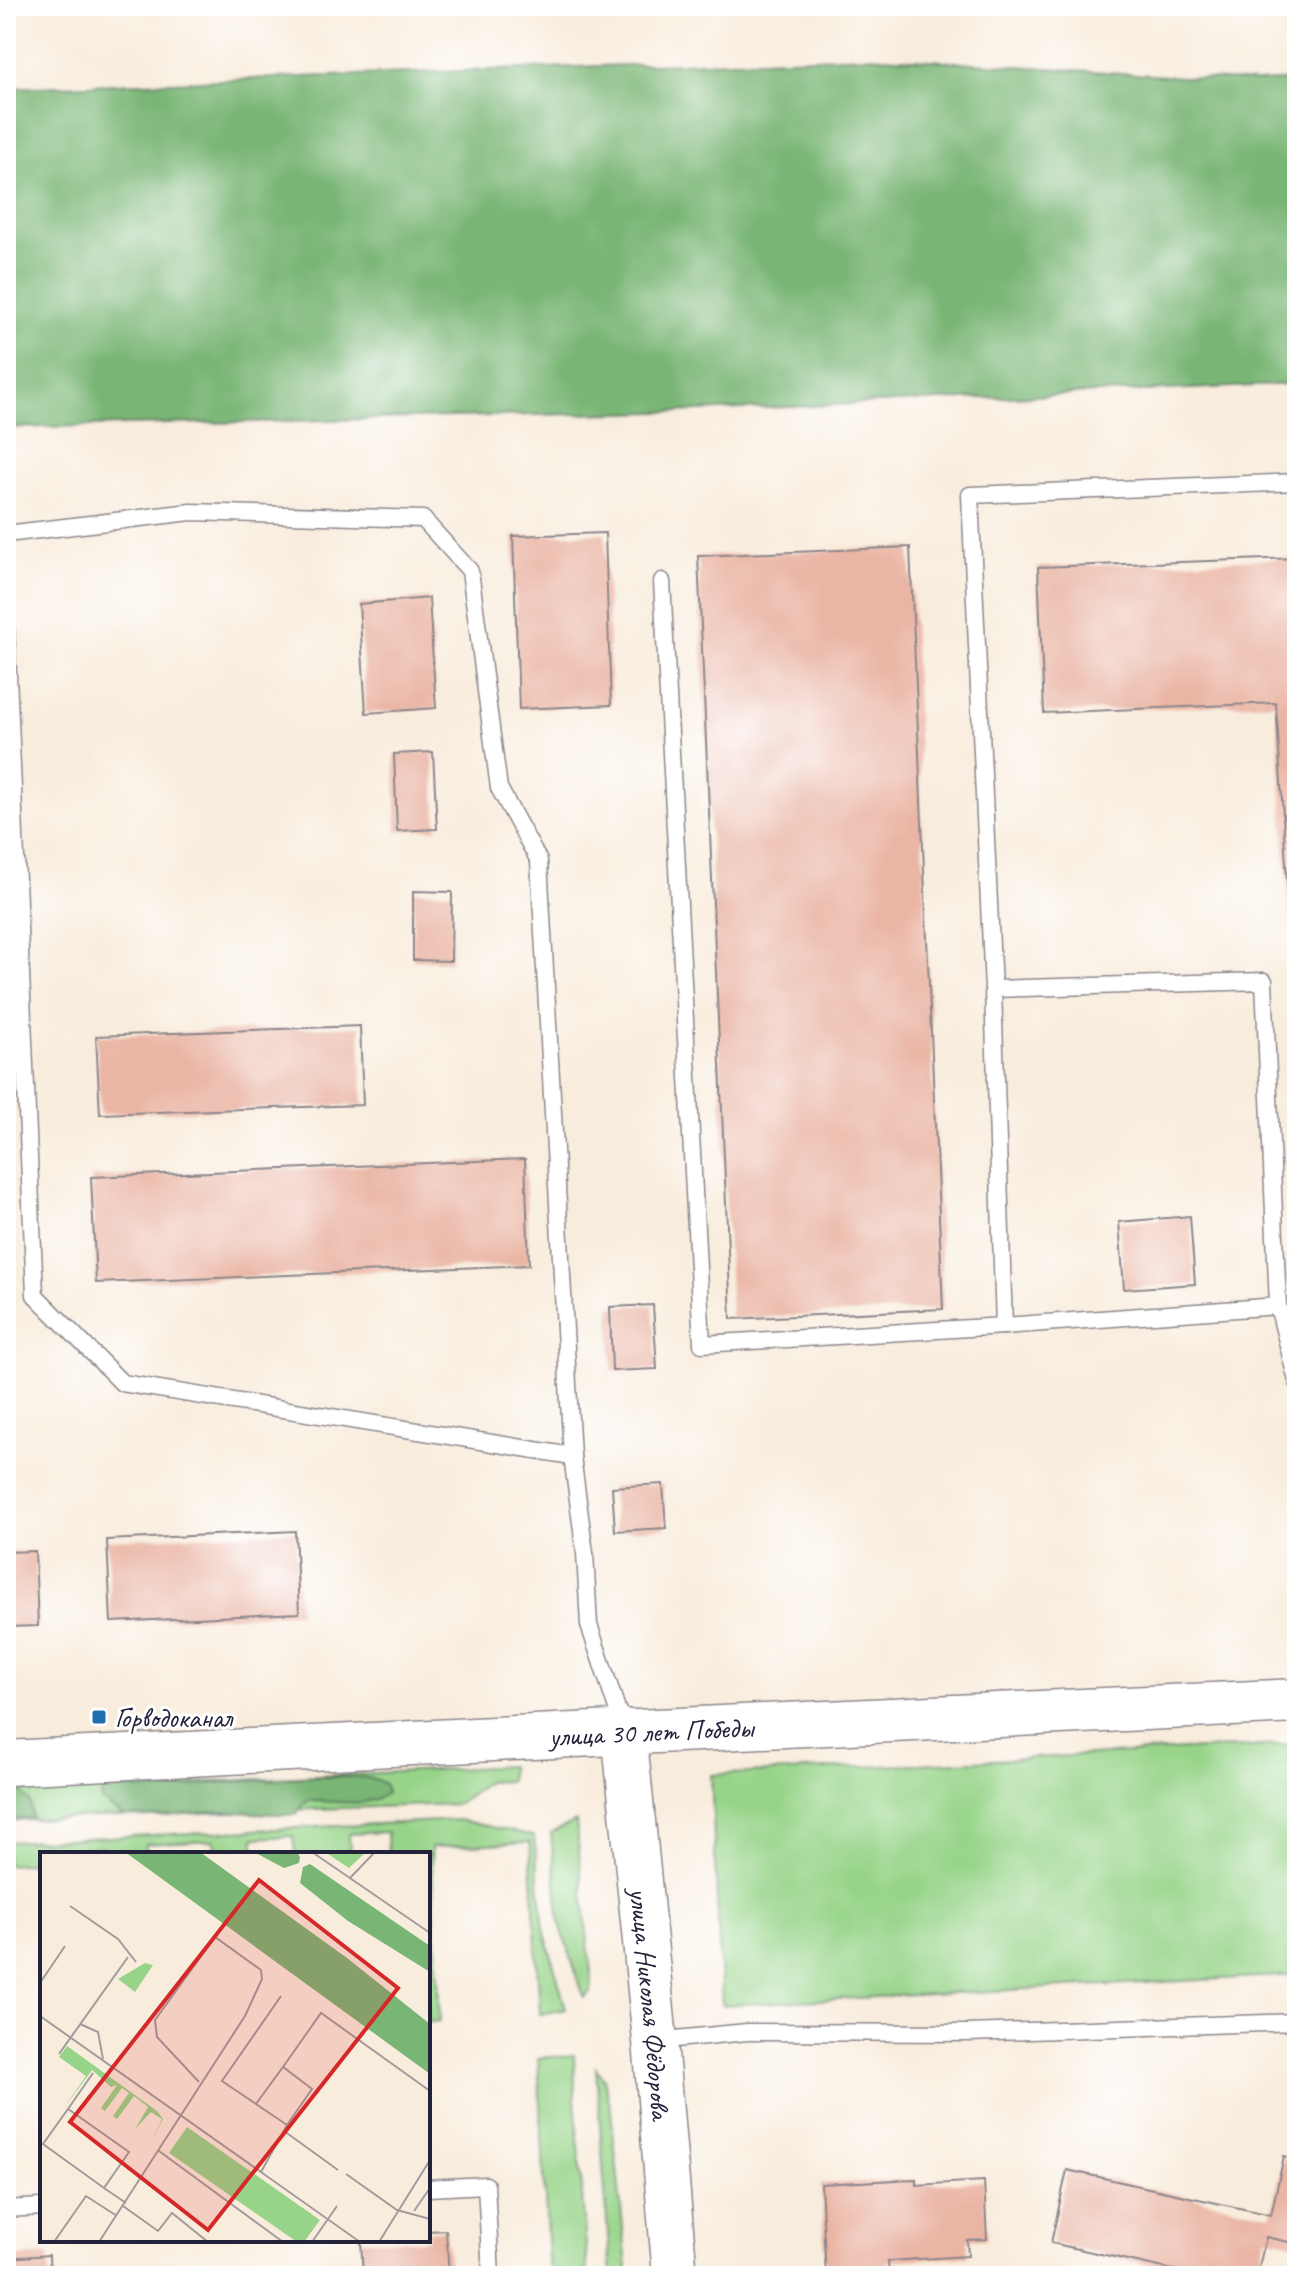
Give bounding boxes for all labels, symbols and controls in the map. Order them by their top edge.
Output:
place label: Горводоканал [115,1700,234,1735]
marker: Горводоканал [90,1708,108,1726]
street label: улица 30 лет Победы [546,1709,756,1754]
inset map [40,1852,430,2242]
street label: улица Николая Фёдорова [622,1884,679,2123]

